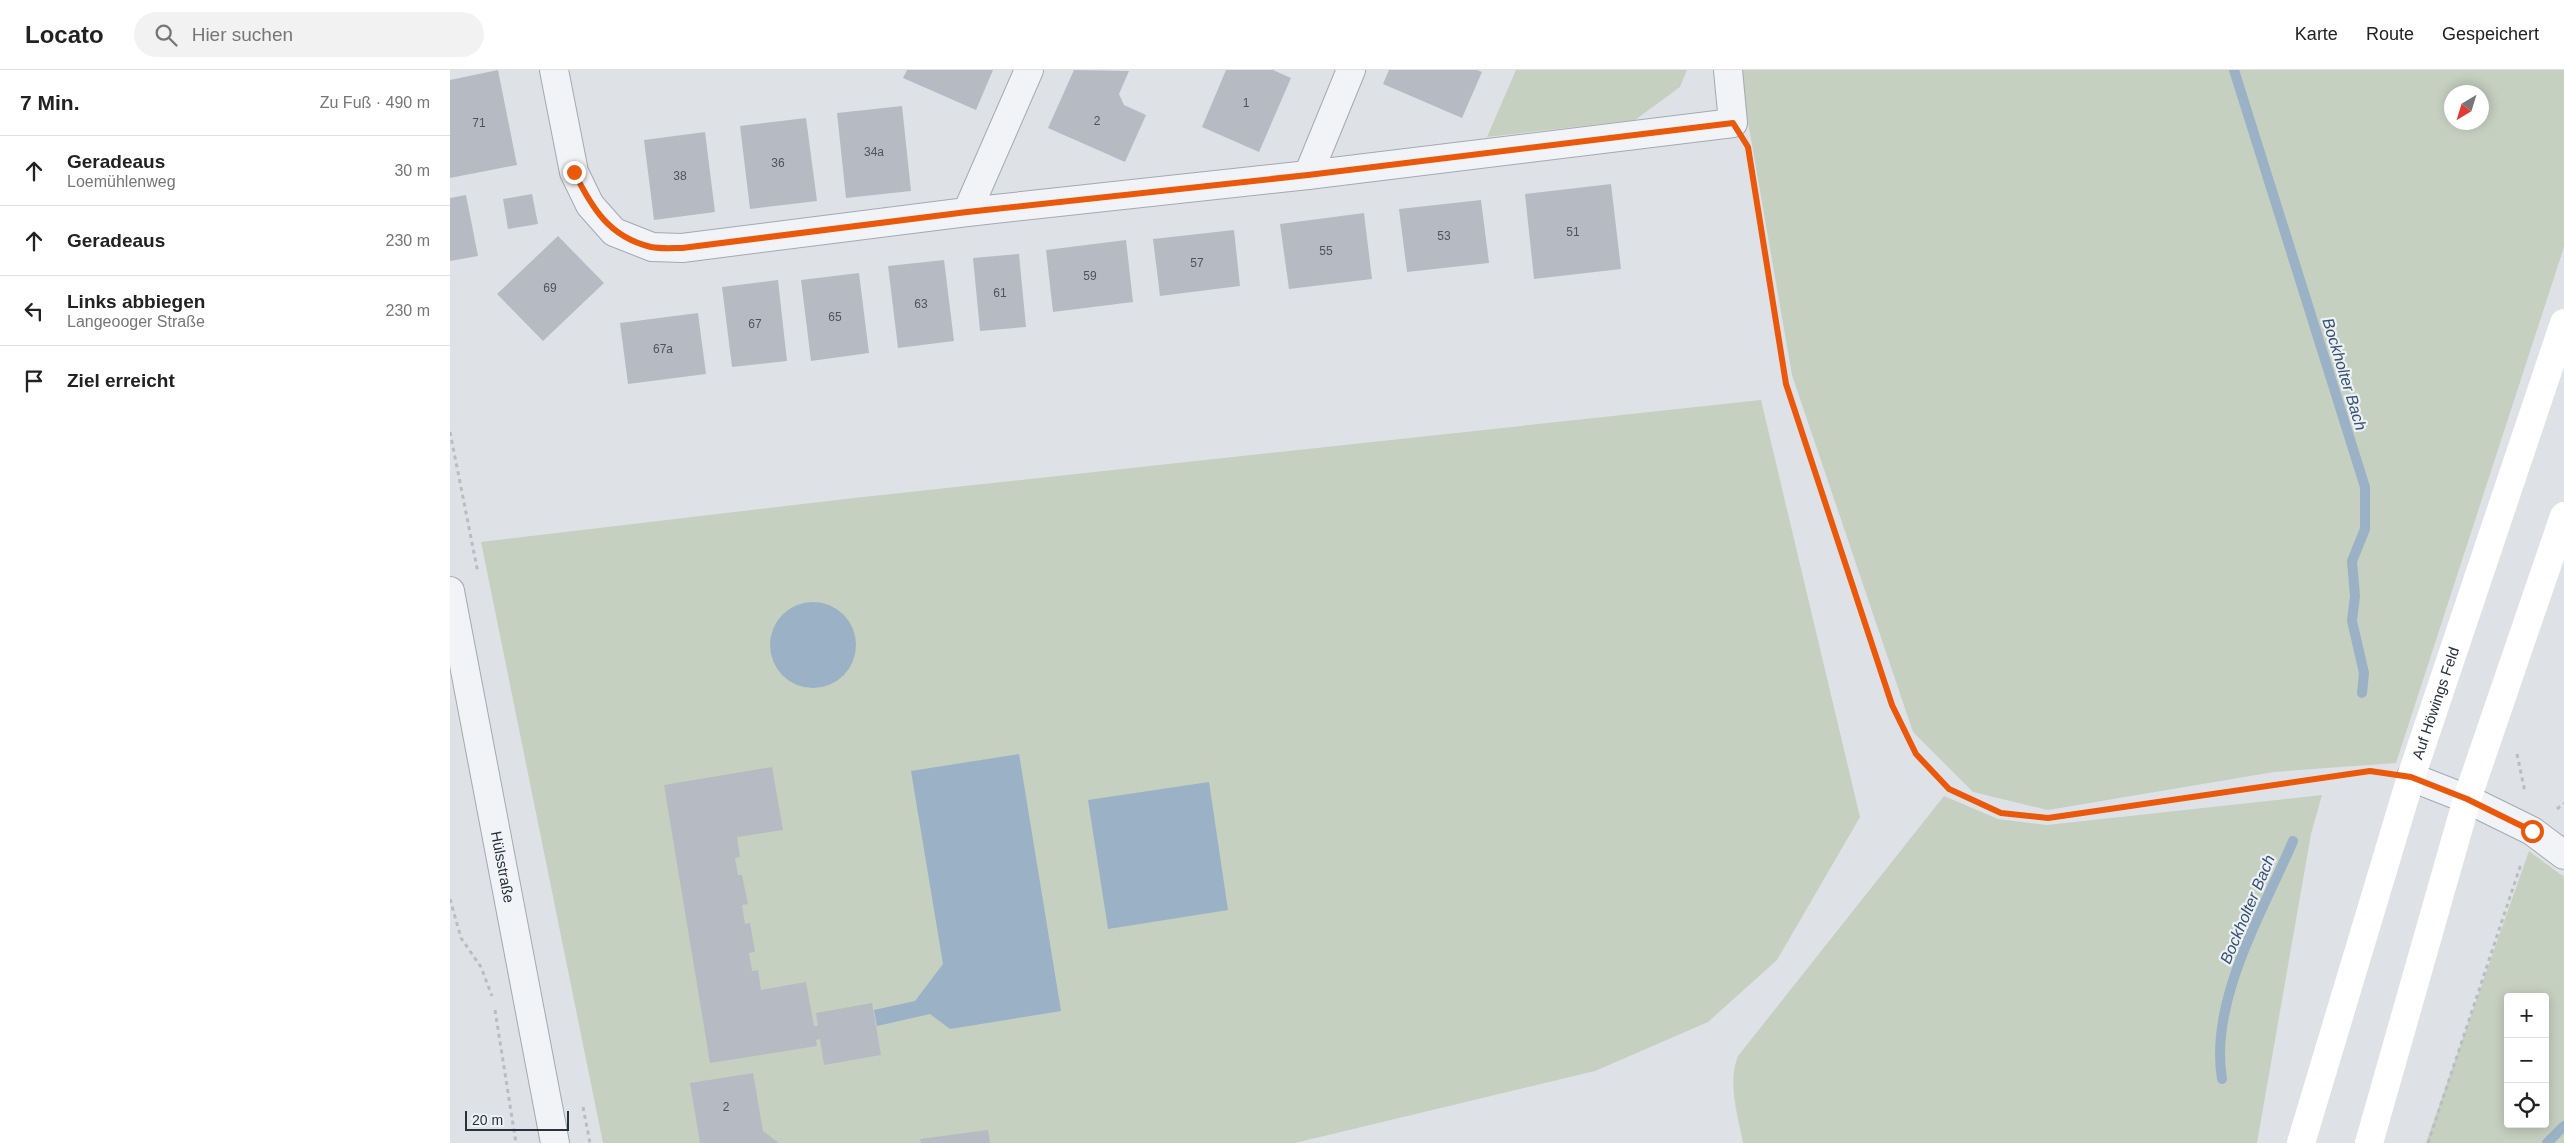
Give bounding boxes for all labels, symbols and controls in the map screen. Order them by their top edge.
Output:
search box [134,12,484,57]
text: Locato [25,21,104,48]
icon: search [152,21,180,49]
text: Hier suchen [192,24,293,45]
text: Karte [2295,24,2338,44]
text: Route [2366,24,2414,44]
text: Gespeichert [2442,24,2539,44]
north arrow [2444,85,2489,130]
text: 7 Min. [20,91,80,114]
text: Zu Fuß · 490 m [320,94,430,111]
house number: 1 [1243,96,1250,110]
house number: 2 [1094,114,1101,128]
house number: 71 [472,116,486,130]
house number: 34a [864,145,884,159]
text: Geradeaus [67,151,165,172]
house number: 36 [771,156,785,170]
icon: ahead [20,157,48,185]
route end [563,161,586,184]
text: 30 m [394,162,430,179]
house number: 38 [673,169,687,183]
text: Loemühlenweg [67,173,176,190]
house number: 51 [1566,225,1580,239]
icon: ahead [20,227,48,255]
house number: 53 [1437,229,1451,243]
text: Geradeaus [67,230,165,251]
text: 230 m [386,232,430,249]
house number: 55 [1319,244,1333,258]
house number: 57 [1190,256,1204,270]
house number: 59 [1083,269,1097,283]
house number: 69 [543,281,557,295]
house number: 61 [993,286,1007,300]
text: Links abbiegen [67,291,205,312]
icon: left [20,297,48,325]
house number: 63 [914,297,928,311]
text: 230 m [386,302,430,319]
house number: 65 [828,310,842,324]
text: Langeooger Straße [67,313,205,330]
water label: Bockholter Bach [2319,316,2370,432]
house number: 67 [748,317,762,331]
house number: 67a [653,342,673,356]
icon: arrive [20,367,48,395]
text: Ziel erreicht [67,370,175,391]
street label: Auf Höwings Feld [2409,645,2462,762]
route start [2521,820,2544,843]
street label: Hülsstraße [488,830,518,904]
water label: Bockholter Bach [2217,852,2278,966]
map controls [2504,993,2549,1128]
button: + [2504,993,2549,1038]
button: − [2504,1038,2549,1083]
button: locate [2504,1083,2549,1128]
house number: 2 [723,1100,730,1114]
scale bar [465,1108,569,1131]
text: 20 m [472,1112,503,1128]

